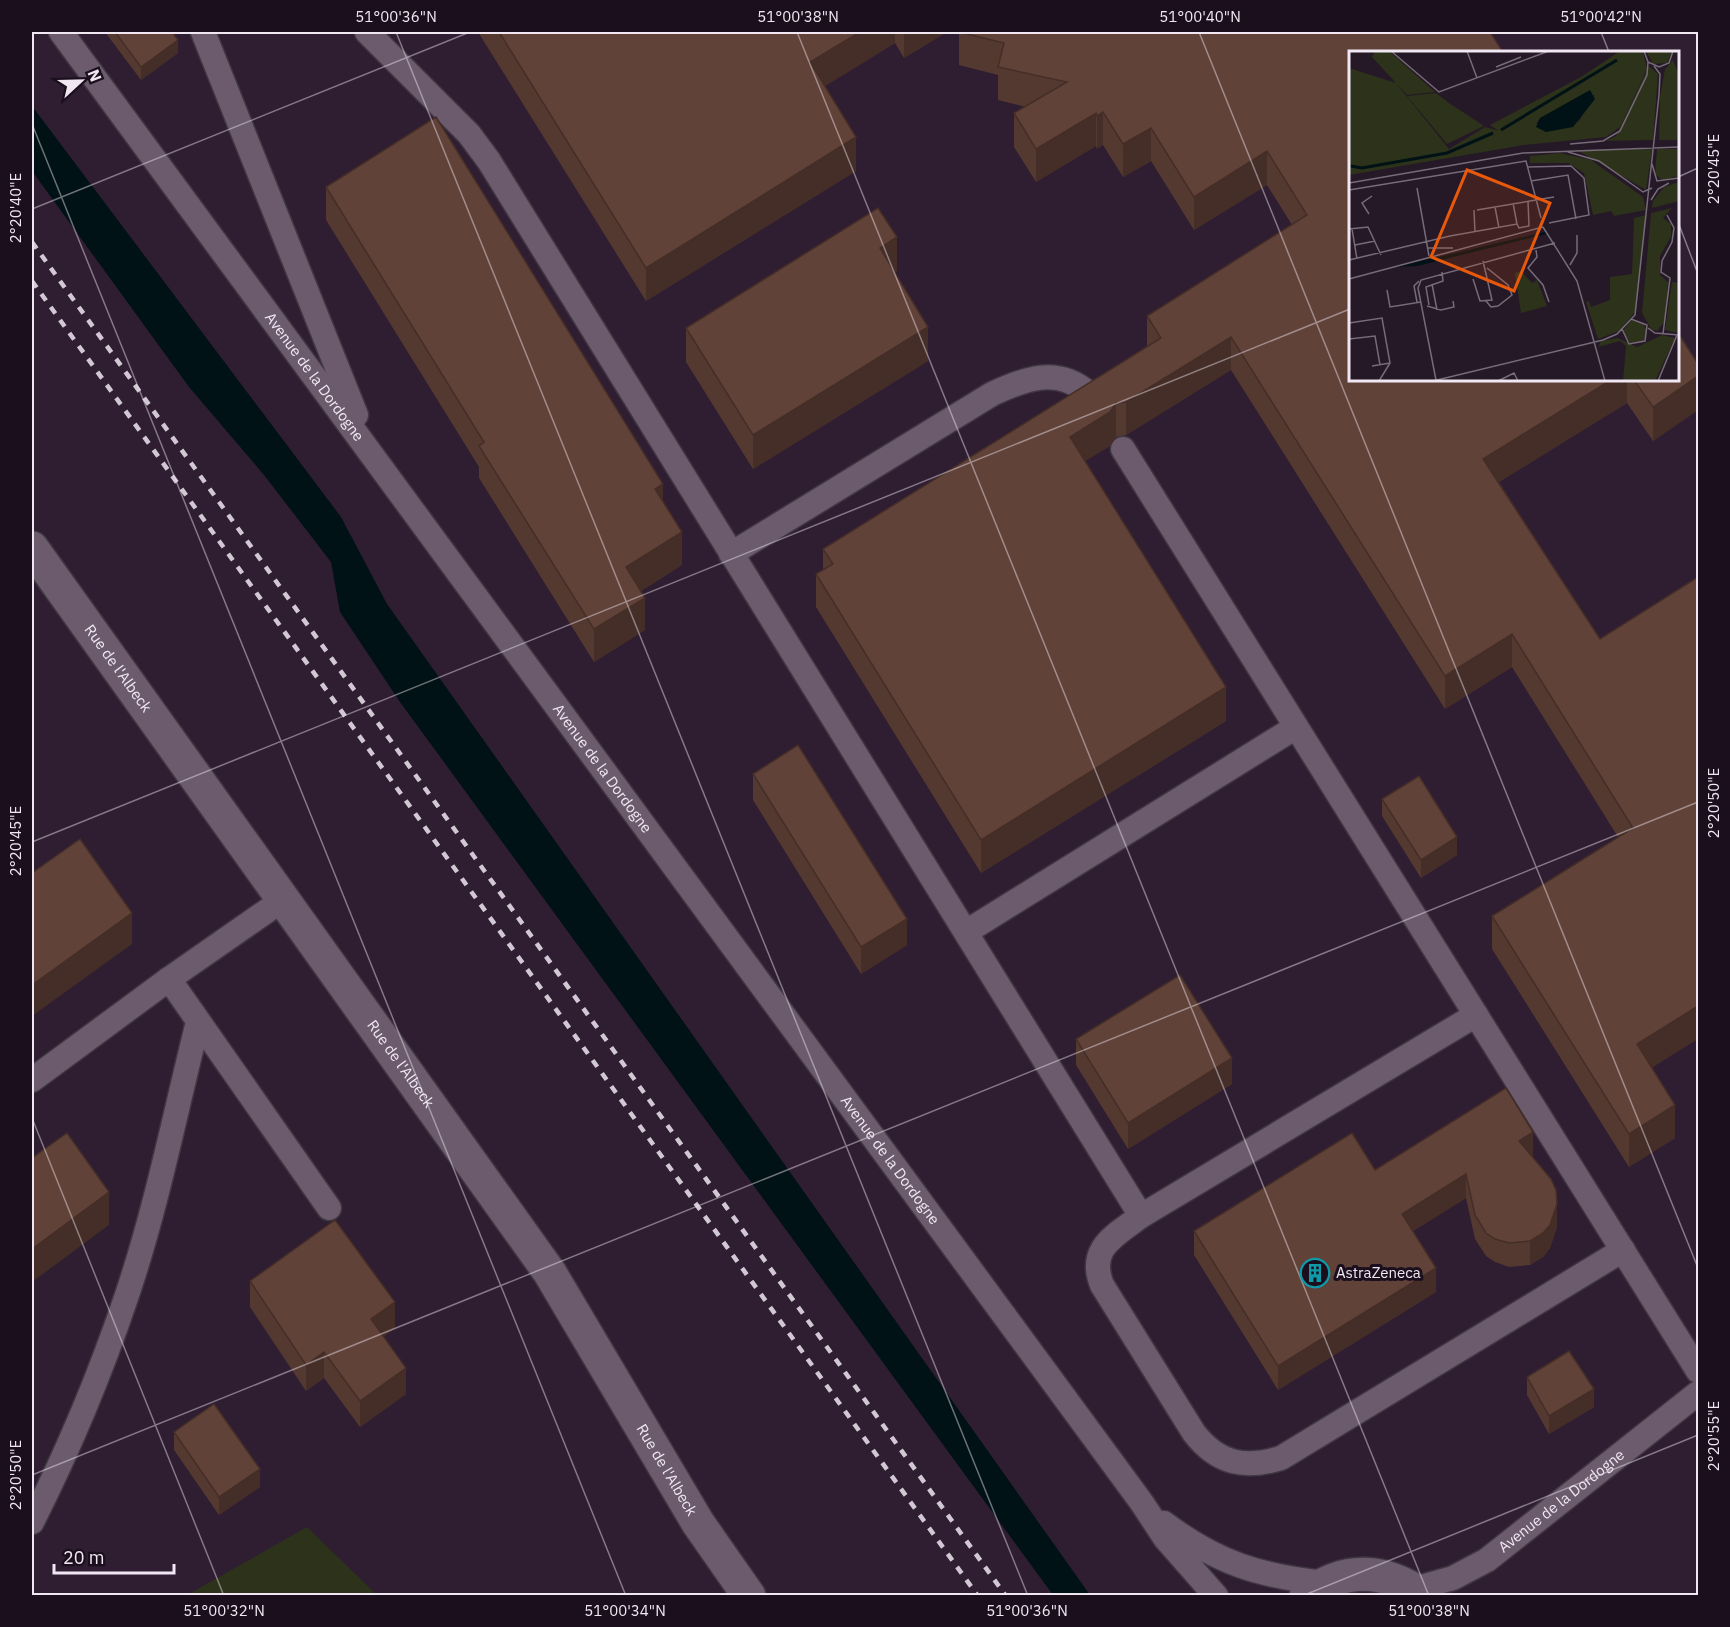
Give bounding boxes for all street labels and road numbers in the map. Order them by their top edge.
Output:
street label: Avenue de la Dordogne [261,308,369,445]
street label: Rue de l'Albeck [81,620,156,716]
street label: Avenue de la Dordogne [549,700,656,837]
street label: Rue de l'Albeck [363,1016,439,1111]
street label: Avenue de la Dordogne [837,1092,944,1228]
street label: Rue de l'Albeck [633,1420,702,1519]
street label: Avenue de la Dordogne [1494,1445,1628,1556]

